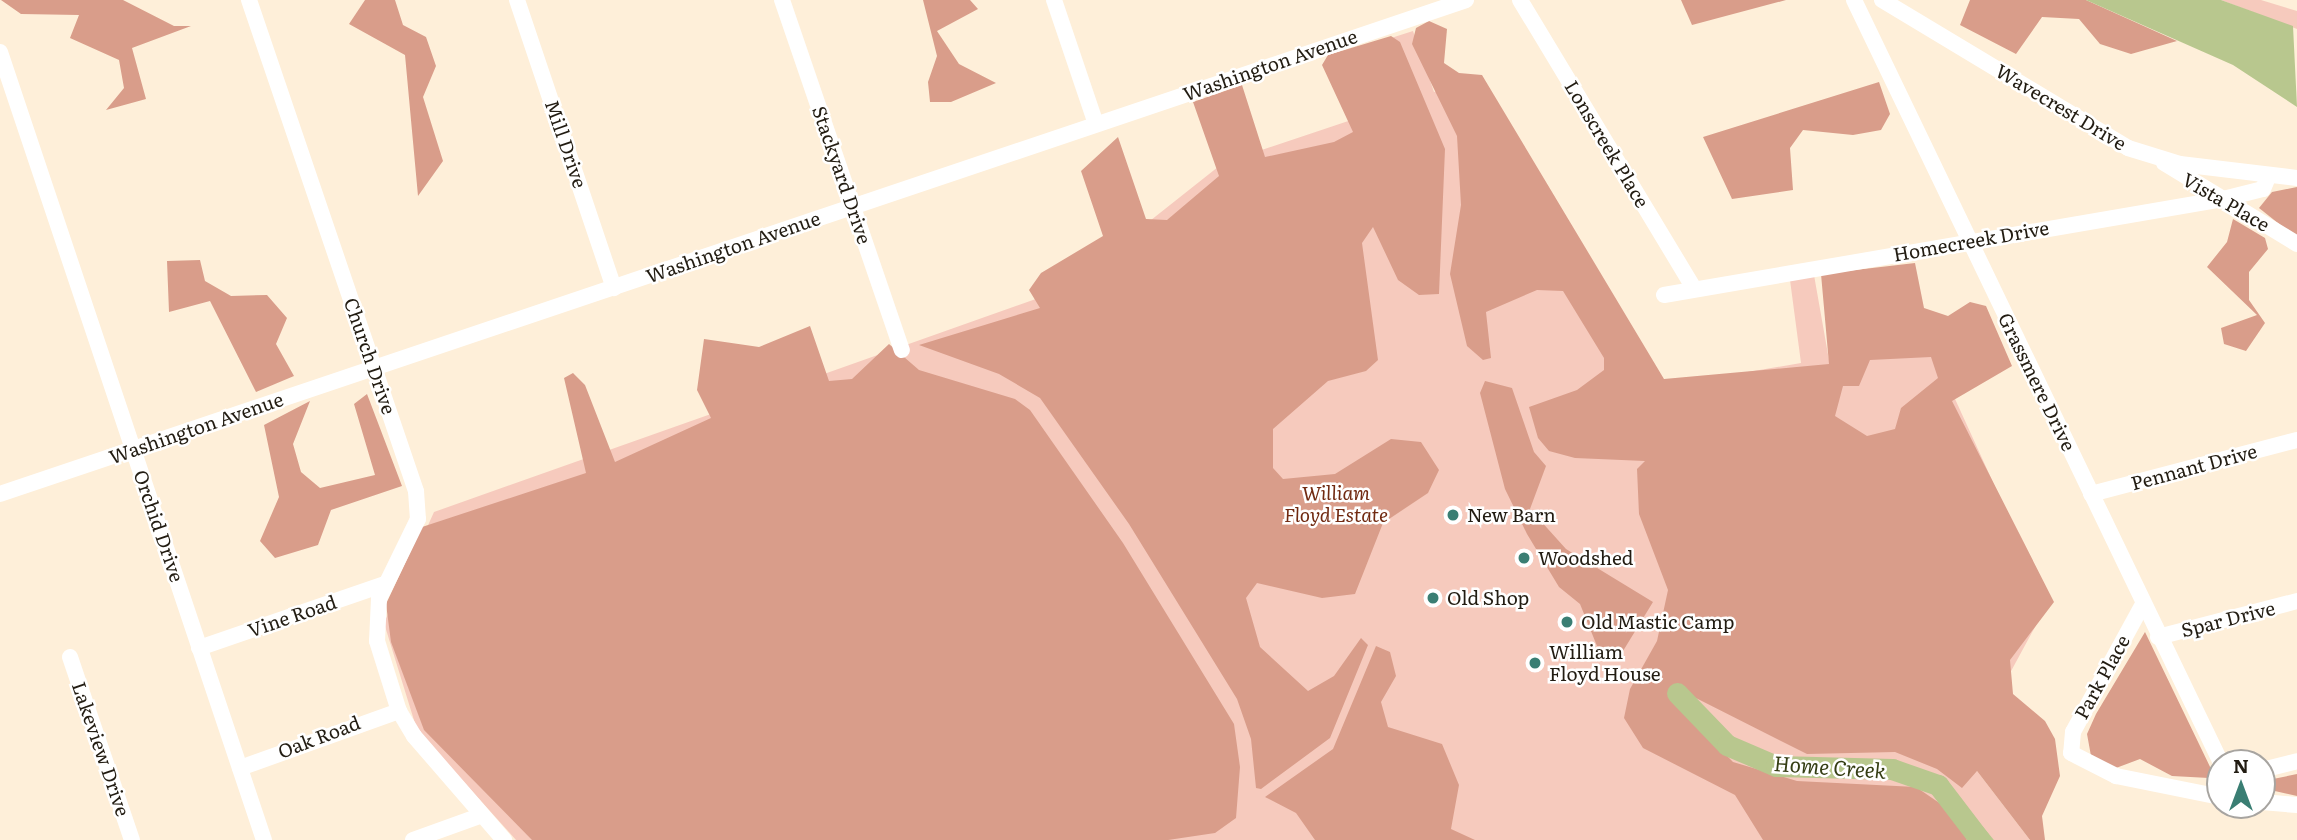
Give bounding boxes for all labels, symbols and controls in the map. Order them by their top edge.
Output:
street label: Washington Avenue [1180,24,1360,106]
street label: Wavecrest Drive [1992,59,2130,155]
street label: Lonscreek Place [1560,76,1654,212]
street label: Mill Drive [540,97,592,191]
street label: Stackyard Drive [808,103,876,247]
street label: Vista Place [2178,168,2274,236]
street label: Washington Avenue [643,206,823,288]
street label: Homecreek Drive [1891,216,2051,266]
street label: Church Drive [339,295,401,417]
street label: Grassmere Drive [1994,309,2080,455]
street label: Washington Avenue [106,387,286,469]
street label: Pennant Drive [2128,439,2260,495]
street label: Orchid Drive [129,467,189,585]
park label: William Floyd Estate [1284,482,1388,526]
place label: New Barn [1467,504,1556,526]
marker: New Barn [1445,507,1461,523]
place label: Woodshed [1538,547,1633,569]
marker: Woodshed [1516,550,1532,566]
place label: Old Shop [1447,587,1529,609]
street label: Vine Road [245,590,339,642]
marker: Old Shop [1425,590,1441,606]
street label: Spar Drive [2179,596,2277,642]
place label: Old Mastic Camp [1581,611,1734,633]
marker: Old Mastic Camp [1559,614,1575,630]
street label: Park Place [2070,631,2134,723]
place label: William Floyd House [1549,641,1661,685]
marker: William Floyd House [1527,655,1543,671]
street label: Lakeview Drive [67,679,135,819]
street label: Oak Road [275,711,363,763]
north arrow [2206,749,2276,819]
water label: Home Creek [1773,750,1887,782]
text: N [2233,751,2249,779]

